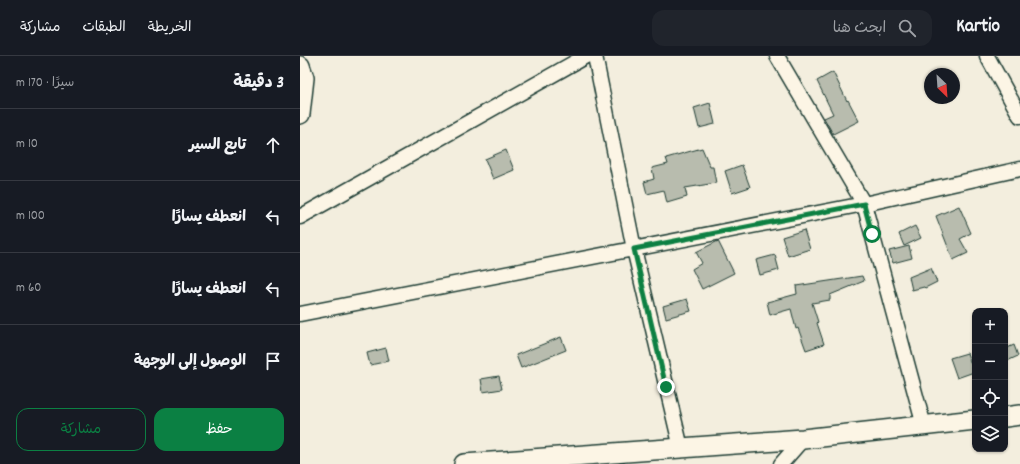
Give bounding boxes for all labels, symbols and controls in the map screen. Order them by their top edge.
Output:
search box [652,10,932,46]
text: Kartio [956,14,1000,41]
icon: search [896,17,918,39]
text: مشاركة [20,18,60,38]
text: الطبقات [82,18,126,38]
text: الخريطة [148,18,191,38]
text: ابحث هنا [833,18,886,40]
north arrow [924,68,960,104]
text: 3 دقيقة [233,72,284,96]
text: سيرًا · 170 m [16,74,74,93]
icon: ahead [262,134,284,156]
text: 10 m [16,135,38,154]
text: تابع السير [189,135,246,157]
icon: left [262,206,284,228]
text: 100 m [16,207,45,226]
text: انعطف يسارًا [172,207,246,229]
route start [863,225,881,243]
icon: left [262,278,284,300]
text: 60 m [16,279,41,298]
text: انعطف يسارًا [172,279,246,301]
map controls [972,308,1008,452]
button: + [972,308,1008,344]
button: − [972,344,1008,380]
icon: arrive [262,350,284,372]
text: الوصول إلى الوجهة [134,351,246,373]
route end [657,378,675,396]
button: locate [972,380,1008,416]
button: مشاركة [16,408,146,451]
button: حفظ [154,408,284,451]
button: layers [972,416,1008,452]

